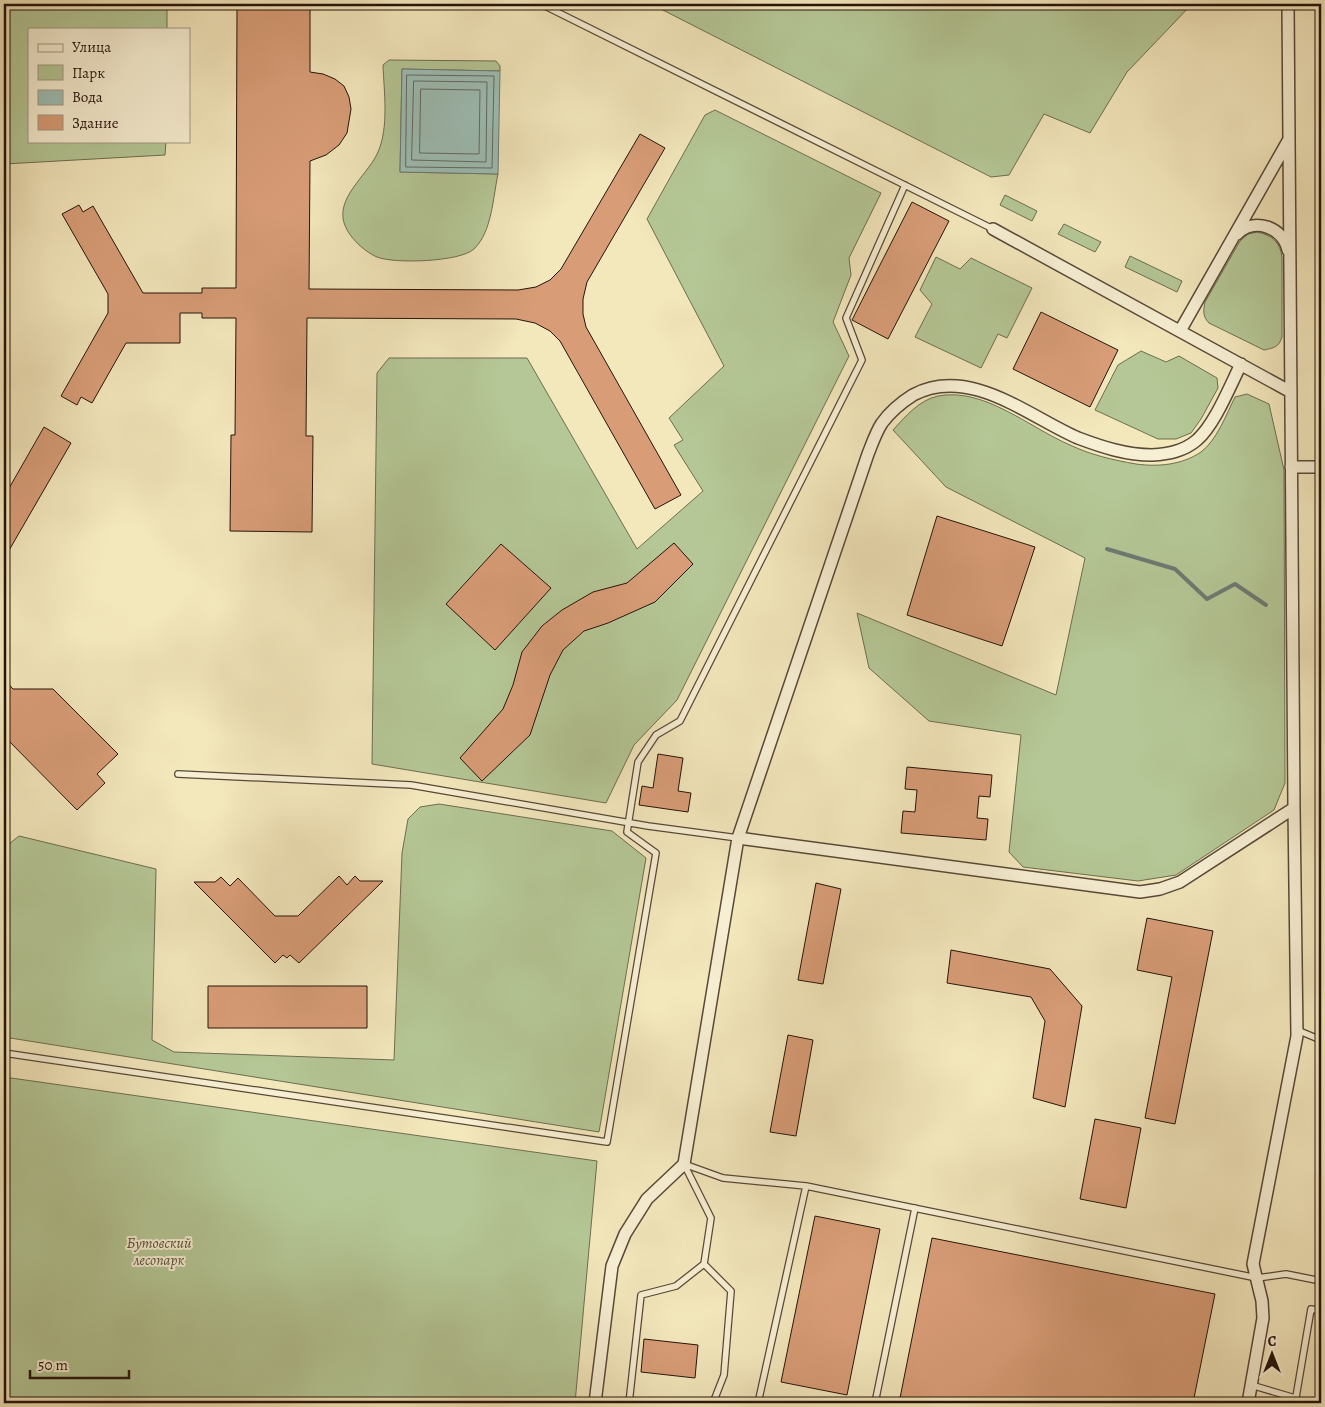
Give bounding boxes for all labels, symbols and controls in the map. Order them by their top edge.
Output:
legend [28,28,190,142]
text: Улица [72,37,111,57]
text: Парк [72,63,105,83]
text: Вода [72,87,103,107]
text: Здание [72,113,119,133]
park label: Бутовский лесопарк [126,1233,192,1270]
north arrow [1248,1330,1298,1380]
text: С [1268,1332,1277,1351]
scale bar [30,1347,129,1379]
text: 50 m [38,1355,68,1375]

